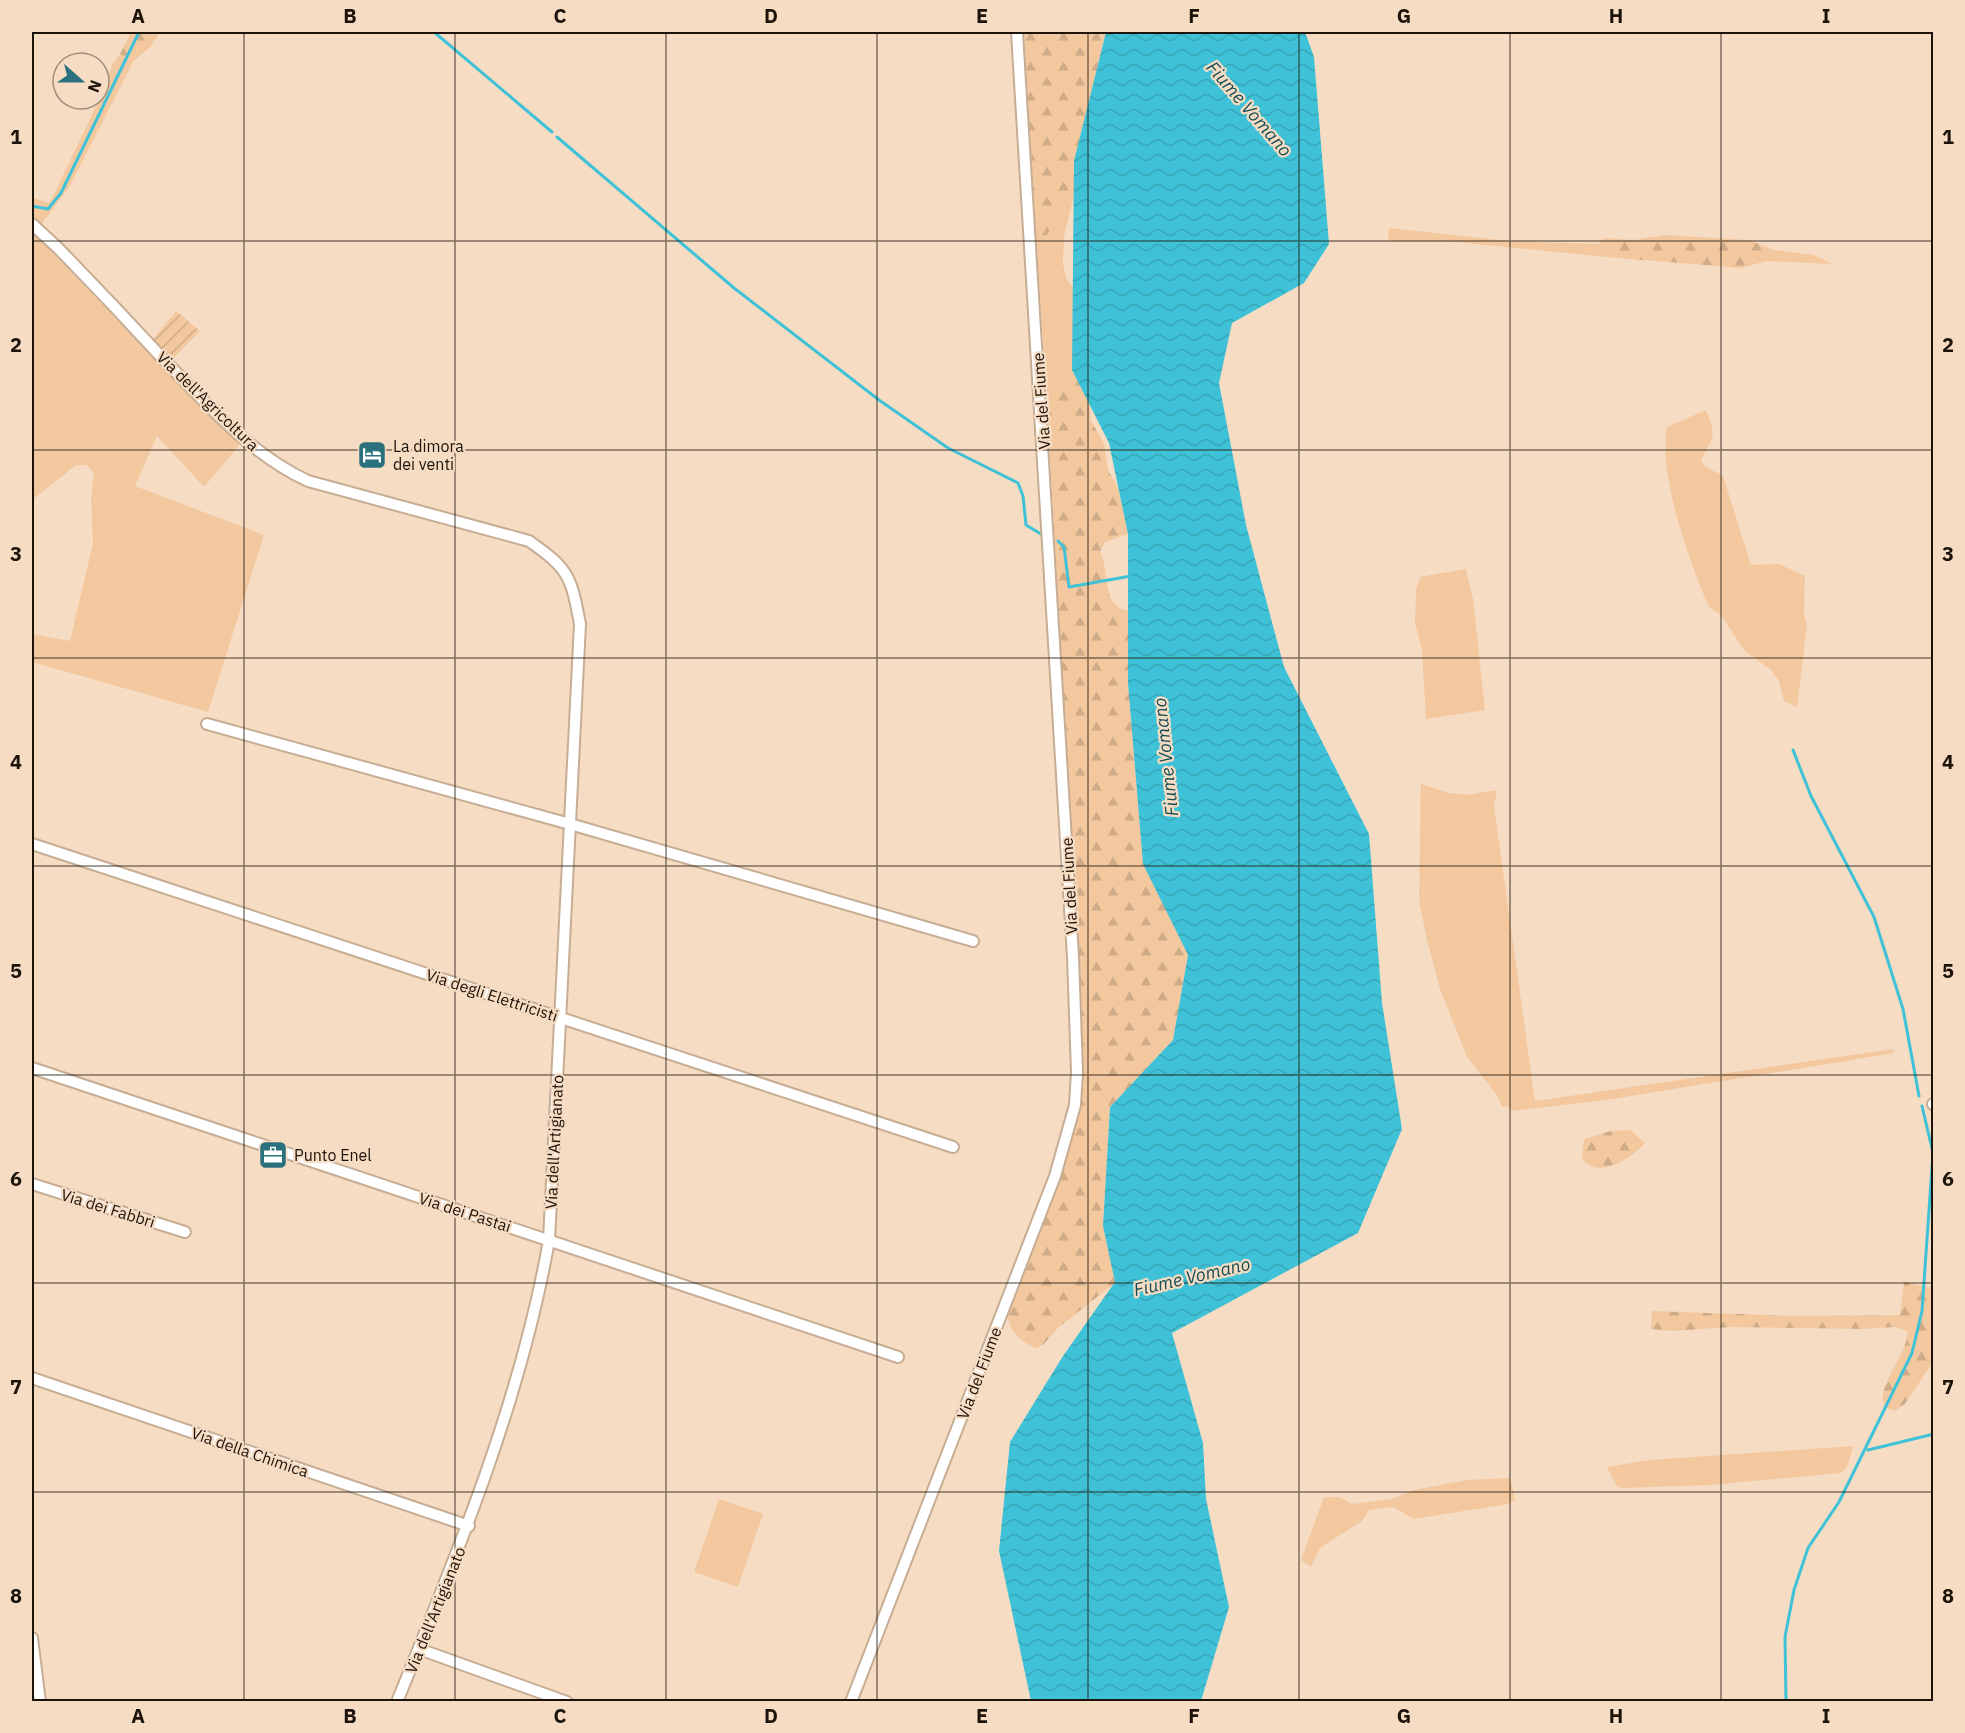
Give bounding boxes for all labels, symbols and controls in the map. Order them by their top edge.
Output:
text: A [131,2,145,29]
text: B [343,2,357,29]
text: C [553,2,567,29]
text: D [764,2,778,29]
text: E [976,2,988,29]
text: F [1188,2,1200,29]
text: G [1397,2,1411,29]
text: H [1609,2,1623,29]
text: I [1822,2,1830,29]
north arrow [51,51,111,111]
water label: Fiume Vomano [1202,56,1297,161]
text: N [84,77,106,95]
text: 1 [10,123,22,150]
text: 1 [1942,123,1954,150]
text: 2 [10,331,22,358]
text: 2 [1942,331,1954,358]
street label: Via dell'Agricoltura [153,347,264,455]
street label: Via del Fiume [1028,352,1054,450]
place label: La dimora dei venti [393,436,464,474]
hotel icon: La dimora dei venti [356,439,388,471]
text: 3 [10,540,22,567]
text: 3 [1942,540,1954,567]
water label: Fiume Vomano [1148,696,1183,818]
text: 4 [10,748,22,775]
text: 4 [1942,748,1954,775]
street label: Via del Fiume [1056,837,1082,935]
text: 5 [10,957,22,984]
text: 5 [1942,957,1954,984]
street label: Via degli Elettricisti [424,964,560,1026]
street label: Via dell'Artigianato [540,1074,568,1210]
office icon: Punto Enel [257,1139,289,1171]
place label: Punto Enel [294,1145,372,1165]
text: 6 [10,1165,22,1192]
text: 6 [1942,1165,1954,1192]
street label: Via dei Fabbri [59,1184,157,1232]
street label: Via dei Pastai [416,1188,514,1236]
water label: Fiume Vomano [1131,1252,1253,1301]
street label: Via del Fiume [952,1324,1006,1422]
text: 7 [10,1373,22,1400]
text: 7 [1942,1373,1954,1400]
street label: Via della Chimica [189,1423,312,1482]
street label: Via dell'Artigianato [400,1544,470,1676]
text: 8 [10,1582,22,1609]
text: 8 [1942,1582,1954,1609]
text: A [131,1702,145,1729]
text: B [343,1702,357,1729]
text: C [553,1702,567,1729]
text: D [764,1702,778,1729]
text: E [976,1702,988,1729]
text: F [1188,1702,1200,1729]
text: G [1397,1702,1411,1729]
text: H [1609,1702,1623,1729]
text: I [1822,1702,1830,1729]

